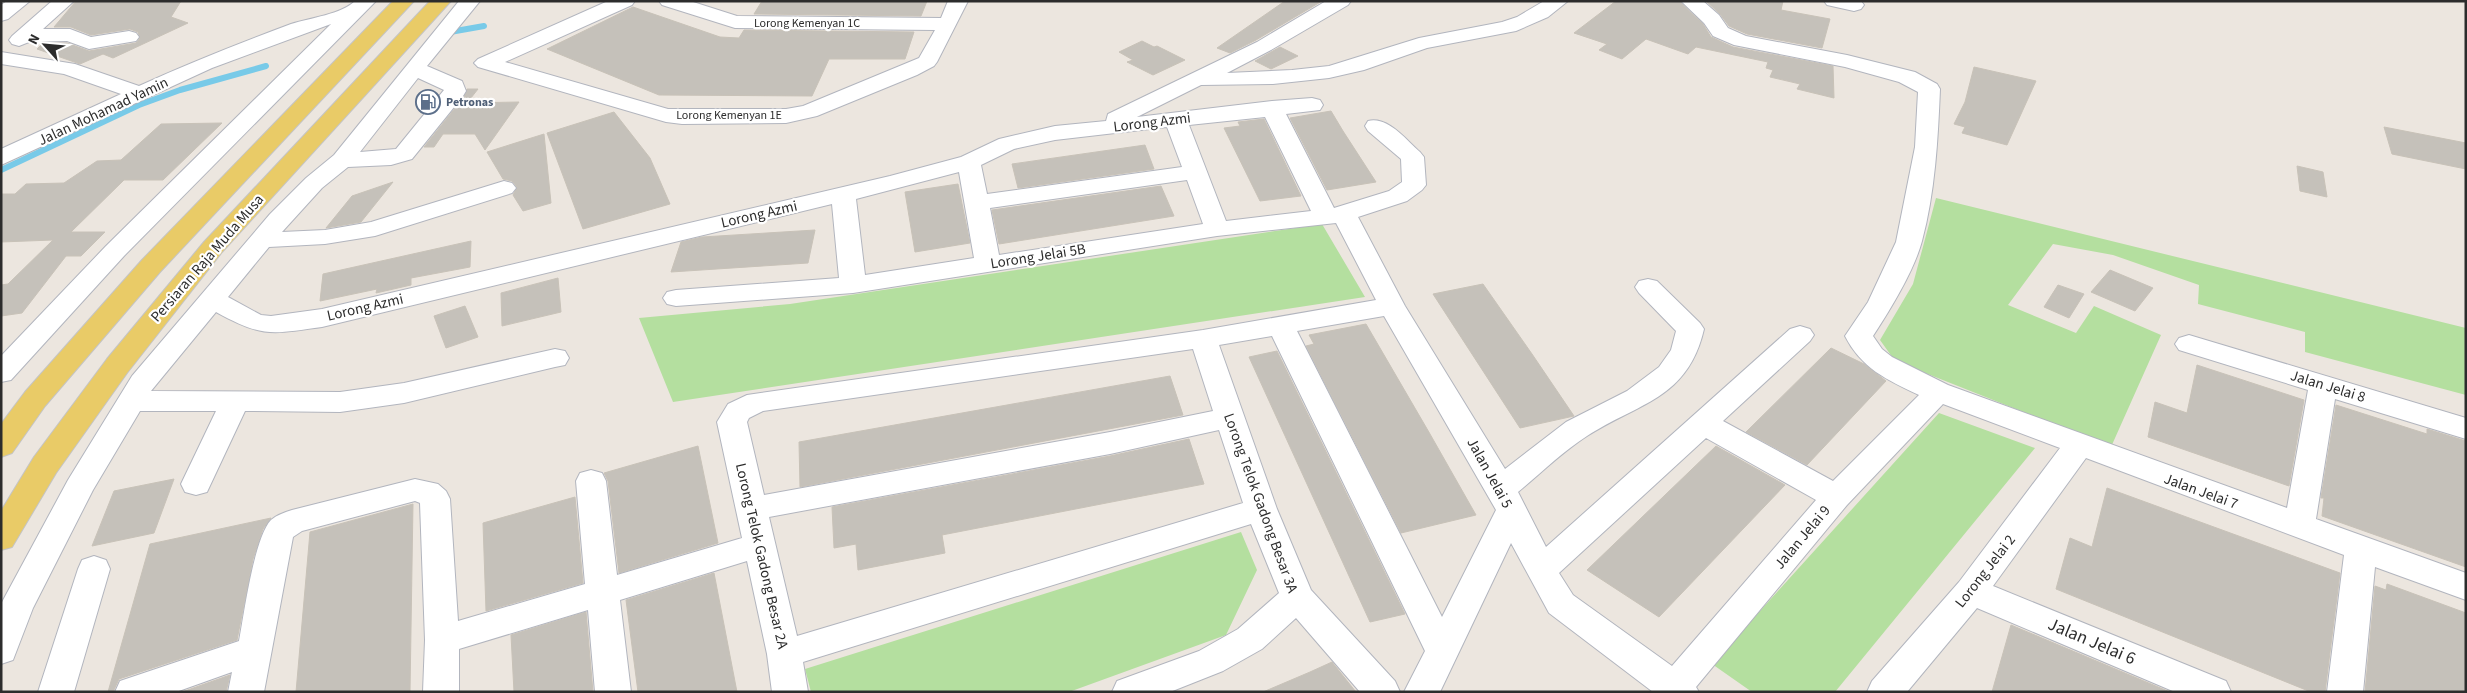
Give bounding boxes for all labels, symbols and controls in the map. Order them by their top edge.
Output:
street label: Lorong Kemenyan 1C [754,15,860,32]
north arrow [20,20,70,70]
text: N [23,31,45,48]
street label: Jalan Mohamad Yamin [35,72,172,151]
fuel station icon: Petronas [415,89,441,115]
place label: Petronas [446,94,493,111]
street label: Lorong Kemenyan 1E [676,107,782,124]
street label: Lorong Azmi [1112,107,1192,138]
street label: Persiaran Raja Muda Musa [146,190,269,327]
street label: Lorong Azmi [719,196,799,233]
street label: Lorong Jelai 5B [989,239,1087,274]
street label: Lorong Azmi [325,289,405,326]
street label: Jalan Jelai 8 [2288,365,2368,408]
street label: Lorong Telok Gadong Besar 3A [1218,410,1303,597]
street label: Jalan Jelai 5 [1462,434,1518,512]
street label: Lorong Telok Gadong Besar 2A [730,461,793,652]
street label: Jalan Jelai 7 [2161,468,2241,515]
street label: Jalan Jelai 9 [1769,501,1835,574]
street label: Lorong Jelai 2 [1950,530,2021,612]
street label: Jalan Jelai 6 [2044,612,2140,671]

